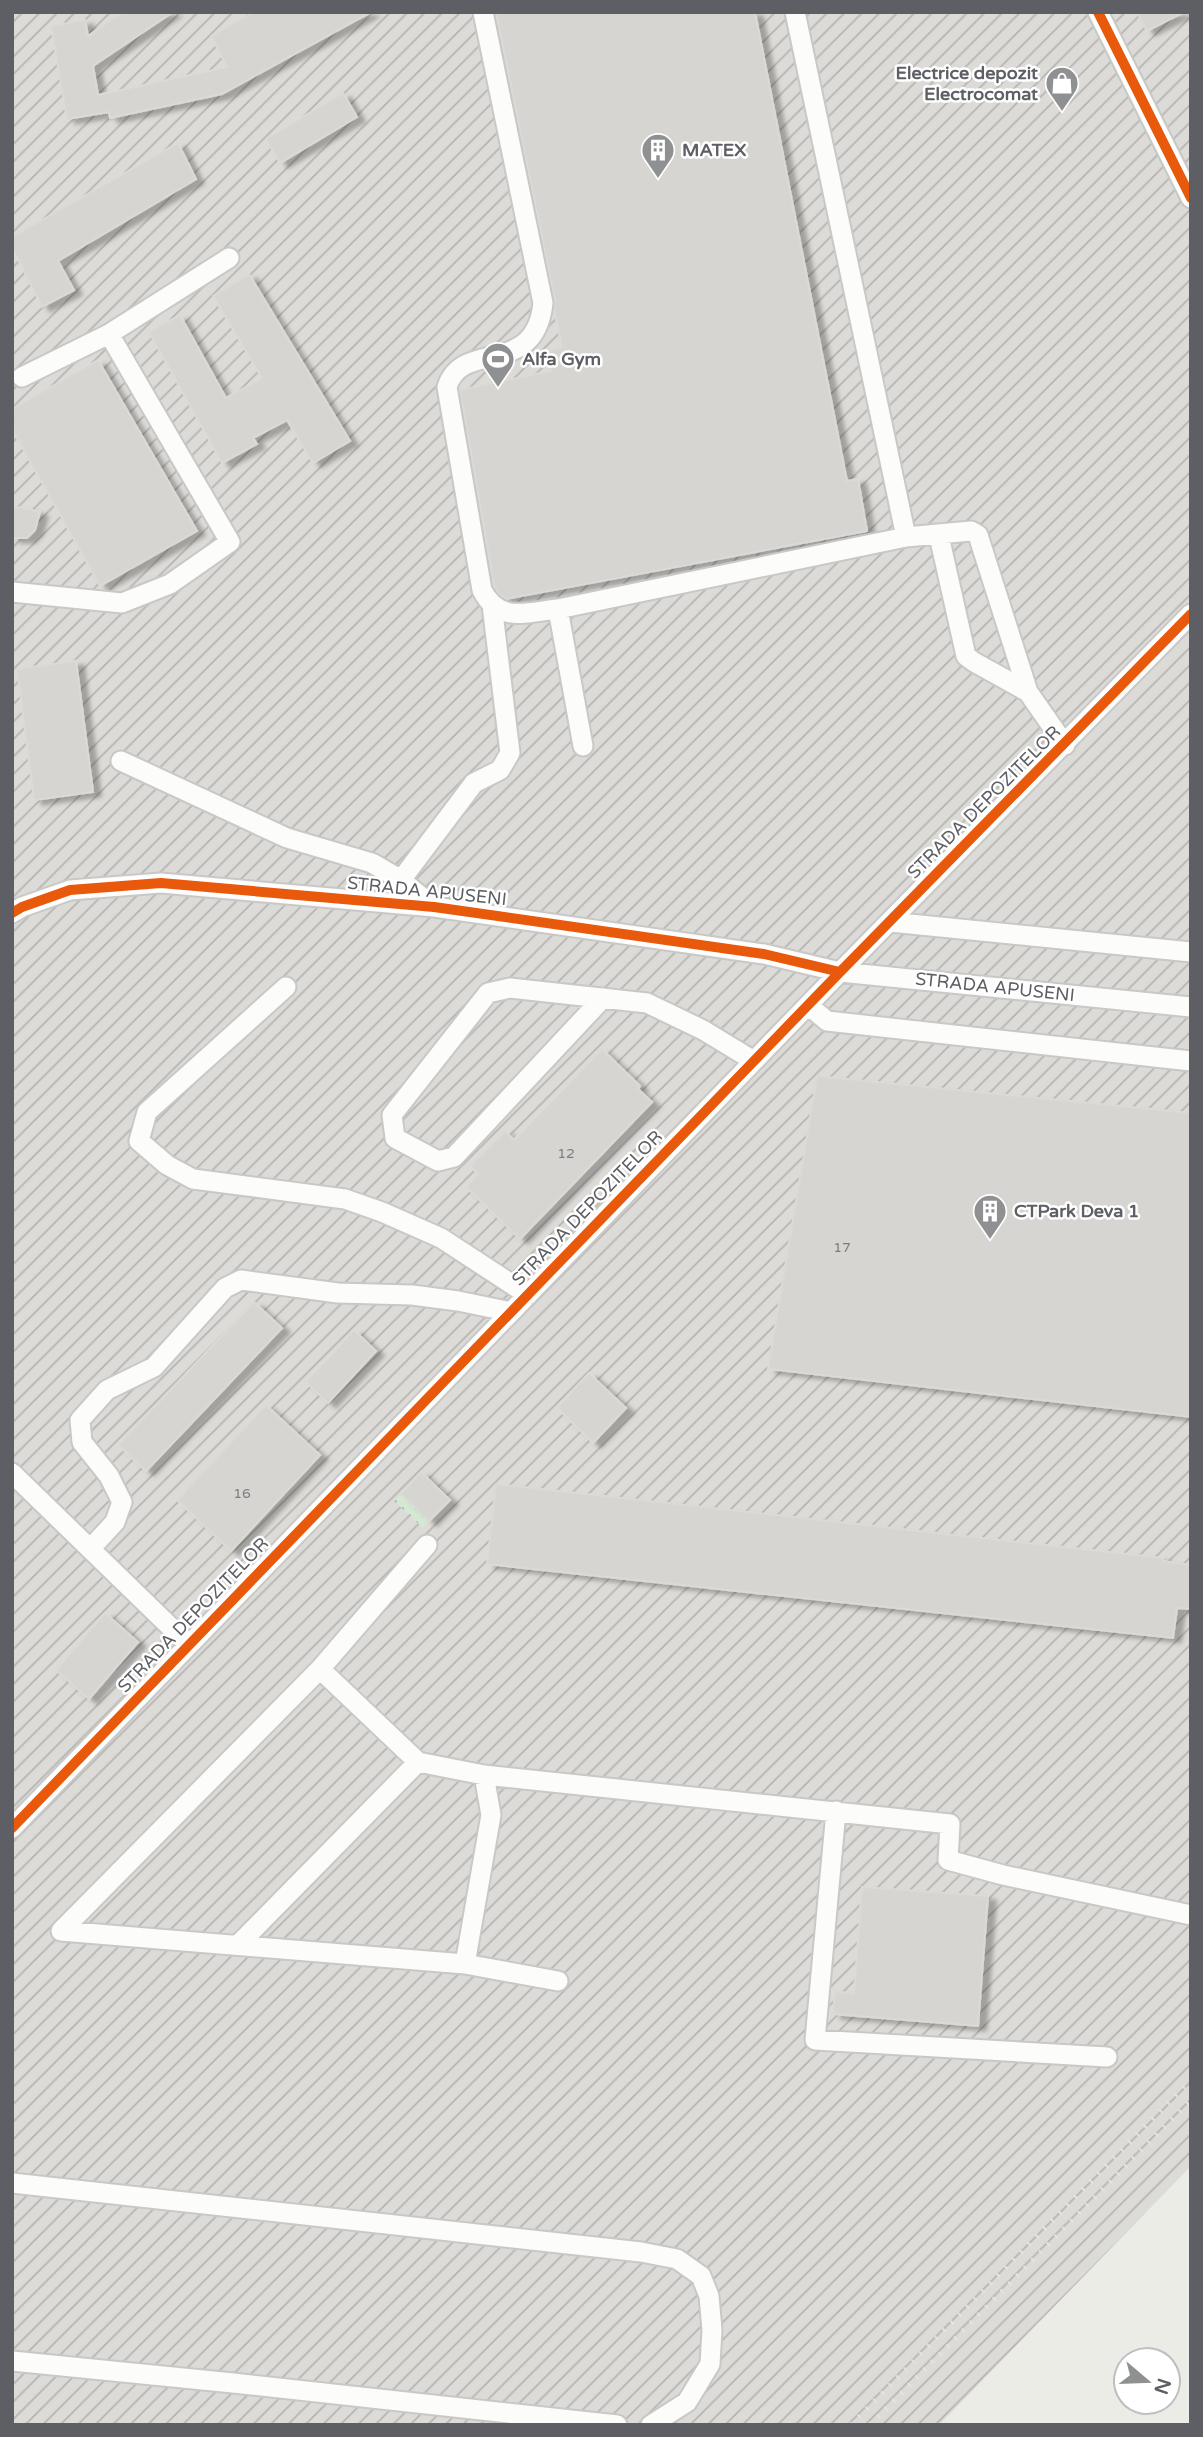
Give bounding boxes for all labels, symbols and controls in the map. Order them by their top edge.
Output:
place label: Electrice depozit Electrocomat [895,62,1038,105]
shop icon: Electrice depozit Electrocomat [1043,64,1081,113]
building icon: MATEX [639,131,677,180]
place label: MATEX [682,139,746,161]
sports icon: Alfa Gym [479,340,517,389]
place label: Alfa Gym [522,348,601,370]
street label: STRADA DEPOZITELOR [903,721,1065,883]
street label: STRADA APUSENI [346,872,508,910]
street label: STRADA APUSENI [914,968,1076,1006]
street label: STRADA DEPOZITELOR [507,1126,667,1290]
house number: 12 [557,1145,575,1162]
building icon: CTPark Deva 1 [971,1192,1009,1241]
place label: CTPark Deva 1 [1014,1200,1139,1222]
house number: 17 [833,1239,851,1256]
house number: 16 [233,1485,251,1502]
street label: STRADA DEPOZITELOR [113,1533,273,1697]
north arrow [1112,2346,1182,2416]
text: N [1149,2375,1175,2397]

